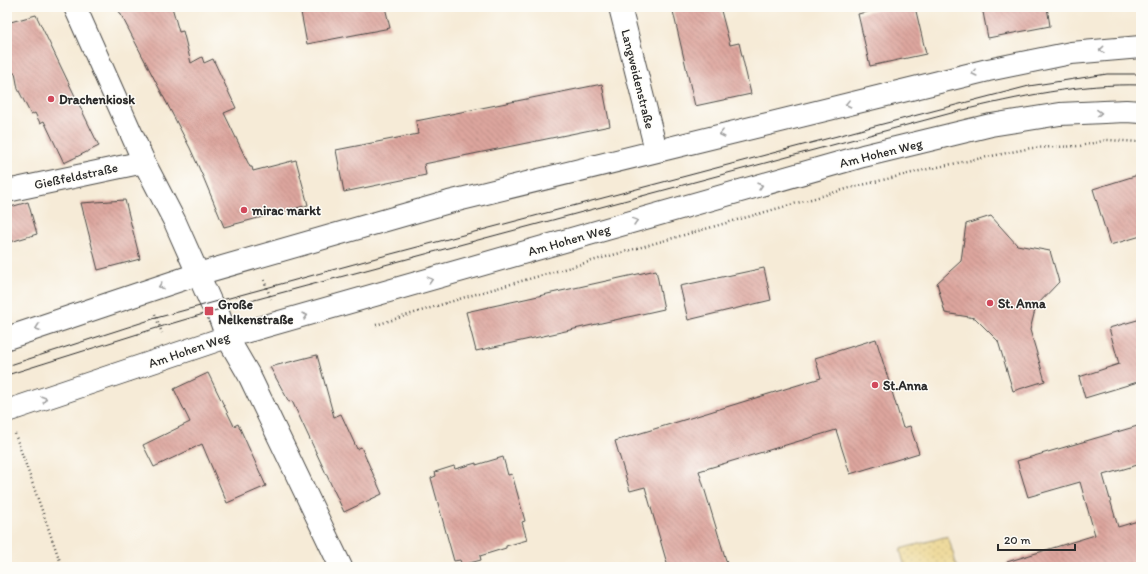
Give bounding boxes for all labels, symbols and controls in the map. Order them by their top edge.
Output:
street label: Langweidenstraße [618,28,658,130]
one-way arrow [1099,45,1105,54]
one-way arrow [971,69,978,77]
place label: Drachenkiosk [59,92,135,107]
marker: Drachenkiosk [46,94,56,104]
one-way arrow [845,99,852,108]
one-way arrow [1096,108,1102,117]
one-way arrow [718,130,725,138]
street label: Am Hohen Weg [838,135,924,171]
street label: Gießfeldstraße [33,160,119,192]
one-way arrow [757,182,764,191]
place label: mirac markt [251,203,321,218]
marker: mirac markt [239,205,249,215]
one-way arrow [632,217,639,226]
street label: Am Hohen Weg [526,221,612,259]
one-way arrow [426,276,433,285]
one-way arrow [158,282,165,290]
place label: St. Anna [998,296,1046,311]
place label: Große Nelkenstraße [218,297,294,327]
marker: St. Anna [985,298,995,308]
marker: Große Nelkenstraße [203,305,215,317]
one-way arrow [301,312,308,320]
one-way arrow [34,323,41,331]
street label: Am Hohen Weg [146,329,232,371]
place label: St.Anna [883,378,928,393]
marker: St.Anna [870,380,880,390]
one-way arrow [40,395,47,404]
scale bar [998,526,1075,552]
text: 20 m [1004,533,1031,547]

